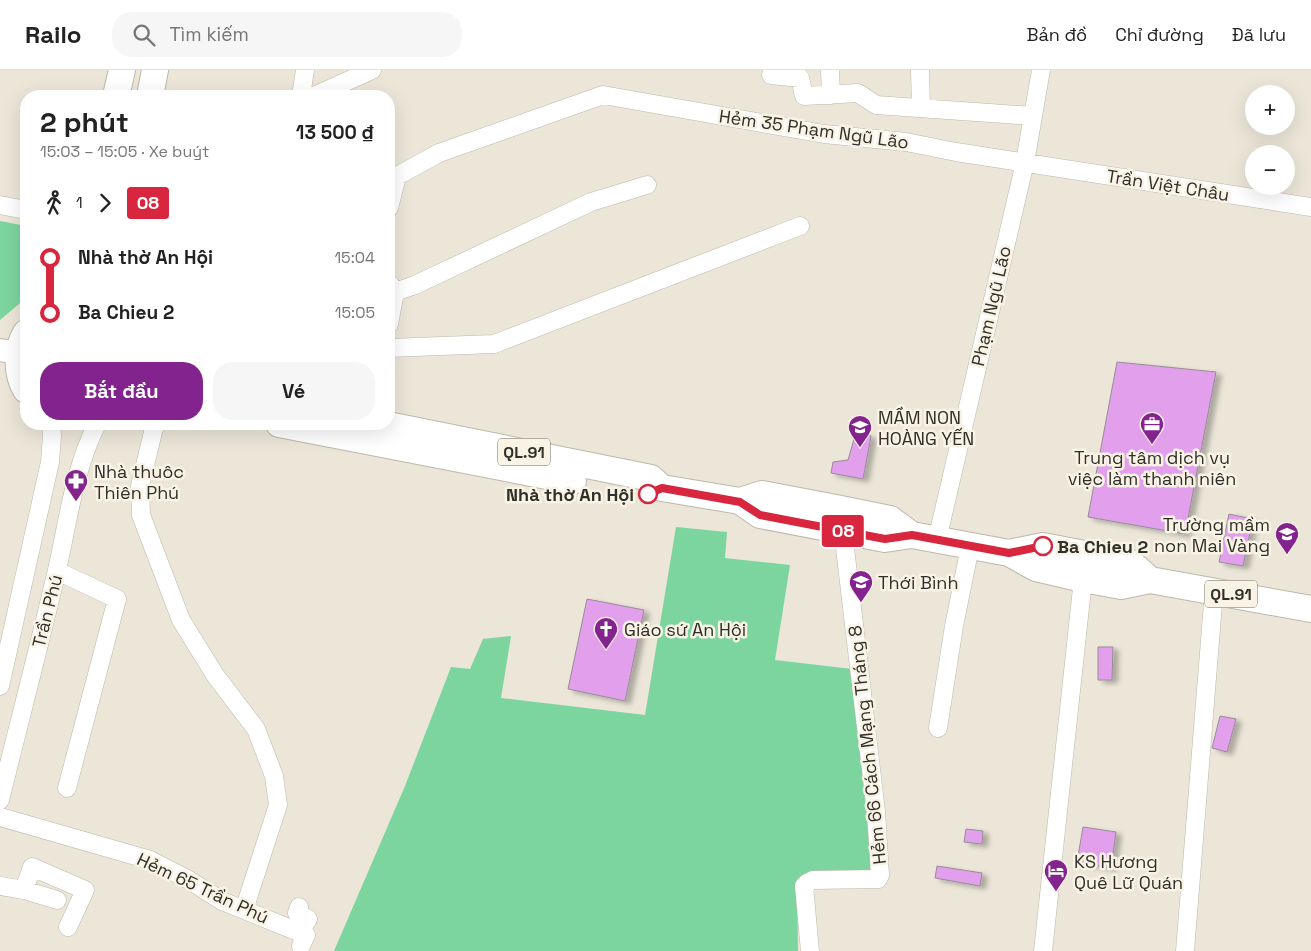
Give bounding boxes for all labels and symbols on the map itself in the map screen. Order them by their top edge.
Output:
street label: Hẻm 35 Phạm Ngũ Lão [718,104,910,154]
street label: Trần Việt Châu [1105,164,1231,206]
street label: Phạm Ngũ Lão [966,244,1016,368]
place label: MẦM NON HOÀNG YẾN [878,406,974,450]
office icon: Trung tâm dịch vụ việc làm thanh niên [1139,411,1165,445]
school or university icon: MẦM NON HOÀNG YẾN [847,414,873,448]
road number: QL.91 [498,438,550,466]
place label: Trung tâm dịch vụ việc làm thanh niên [1068,446,1236,490]
place label: Nhà thuôc Thiên Phú [94,460,184,504]
pharmacy icon: Nhà thuôc Thiên Phú [63,468,89,502]
place label: Nhà thờ An Hội [506,483,634,506]
marker: Nhà thờ An Hội [638,484,658,504]
place label: Trường mầm non Mai Vàng [1154,513,1270,557]
line badge: 08 [820,515,866,547]
school or university icon: Trường mầm non Mai Vàng [1274,521,1300,555]
place label: Ba Chieu 2 [1057,535,1148,558]
marker: Ba Chieu 2 [1033,536,1053,556]
school or university icon: Thới Bình [848,569,874,603]
place label: Thới Bình [878,571,958,594]
street label: Trần Phú [27,572,67,650]
road number: QL.91 [1205,580,1257,608]
church icon: Giáo sứ An Hội [593,616,619,650]
place label: Giáo sứ An Hội [624,618,746,641]
street label: Hẻm 66 Cách Mạng Tháng 8 [843,624,891,866]
street label: Hẻm 65 Trần Phú [133,847,273,929]
place label: KS Hương Quê Lữ Quán [1074,850,1183,894]
hotel icon: KS Hương Quê Lữ Quán [1043,858,1069,892]

